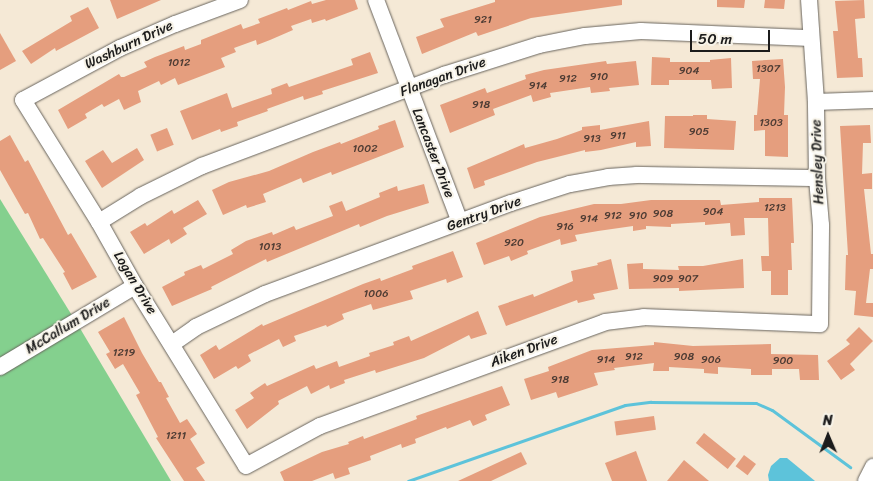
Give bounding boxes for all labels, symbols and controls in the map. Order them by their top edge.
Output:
house number: 921 [474,13,492,27]
street label: Washburn Drive [82,17,176,73]
scale bar [693,20,773,52]
text: 50 m [698,26,732,52]
street label: Flanagan Drive [398,54,488,100]
house number: 1012 [168,56,190,70]
house number: 1307 [756,62,780,76]
house number: 904 [679,64,699,78]
house number: 910 [590,70,608,84]
house number: 912 [559,72,577,86]
house number: 914 [529,79,547,93]
house number: 918 [472,98,490,112]
street label: Lancaster Drive [408,106,458,200]
house number: 1303 [759,116,783,130]
street label: Hensley Drive [808,119,828,205]
house number: 905 [689,125,709,139]
house number: 911 [610,129,626,143]
house number: 913 [583,132,601,146]
house number: 1002 [353,142,377,156]
street label: Gentry Drive [445,193,523,235]
house number: 1213 [764,201,786,215]
house number: 904 [703,205,723,219]
house number: 908 [653,207,673,221]
house number: 912 [604,209,622,223]
house number: 910 [629,209,647,223]
house number: 914 [580,212,598,226]
house number: 916 [556,220,574,234]
house number: 920 [504,236,524,250]
house number: 1013 [259,240,281,254]
street label: Logan Drive [110,248,160,318]
house number: 909 [653,272,673,286]
house number: 907 [678,272,698,286]
house number: 1006 [364,287,388,301]
street label: McCallum Drive [23,294,113,358]
street label: Aiken Drive [488,331,560,371]
house number: 1219 [113,346,135,360]
house number: 912 [625,350,643,364]
house number: 908 [674,350,694,364]
house number: 914 [597,353,615,367]
house number: 906 [701,353,721,367]
house number: 900 [773,354,793,368]
house number: 918 [551,373,569,387]
text: N [823,408,833,433]
north arrow [803,411,853,461]
house number: 1211 [166,429,186,443]

